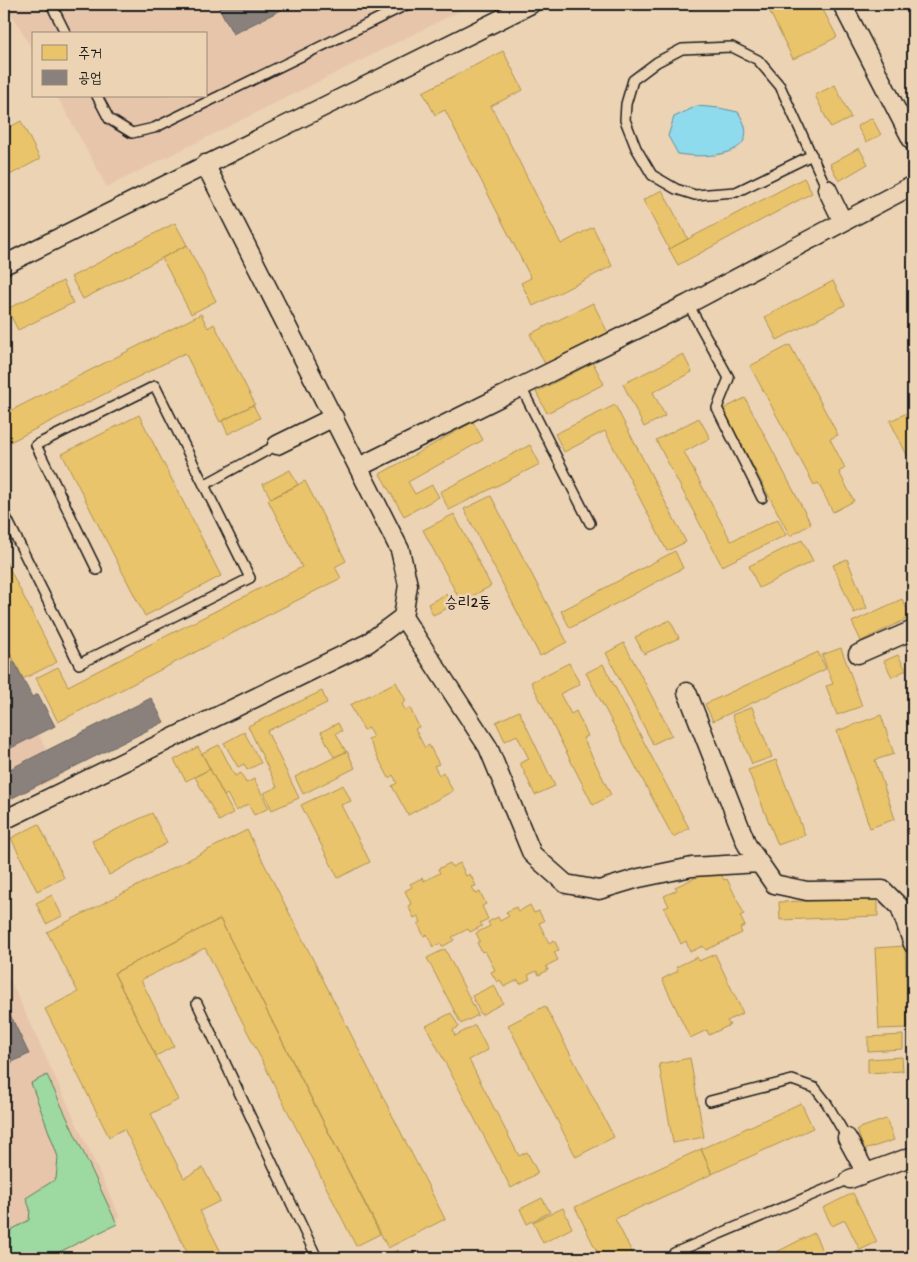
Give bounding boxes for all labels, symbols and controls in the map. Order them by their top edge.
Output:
legend [32,32,208,98]
text: 주거 [78,46,102,64]
text: 공업 [78,70,102,88]
district label: 승리2동 [445,595,491,614]

